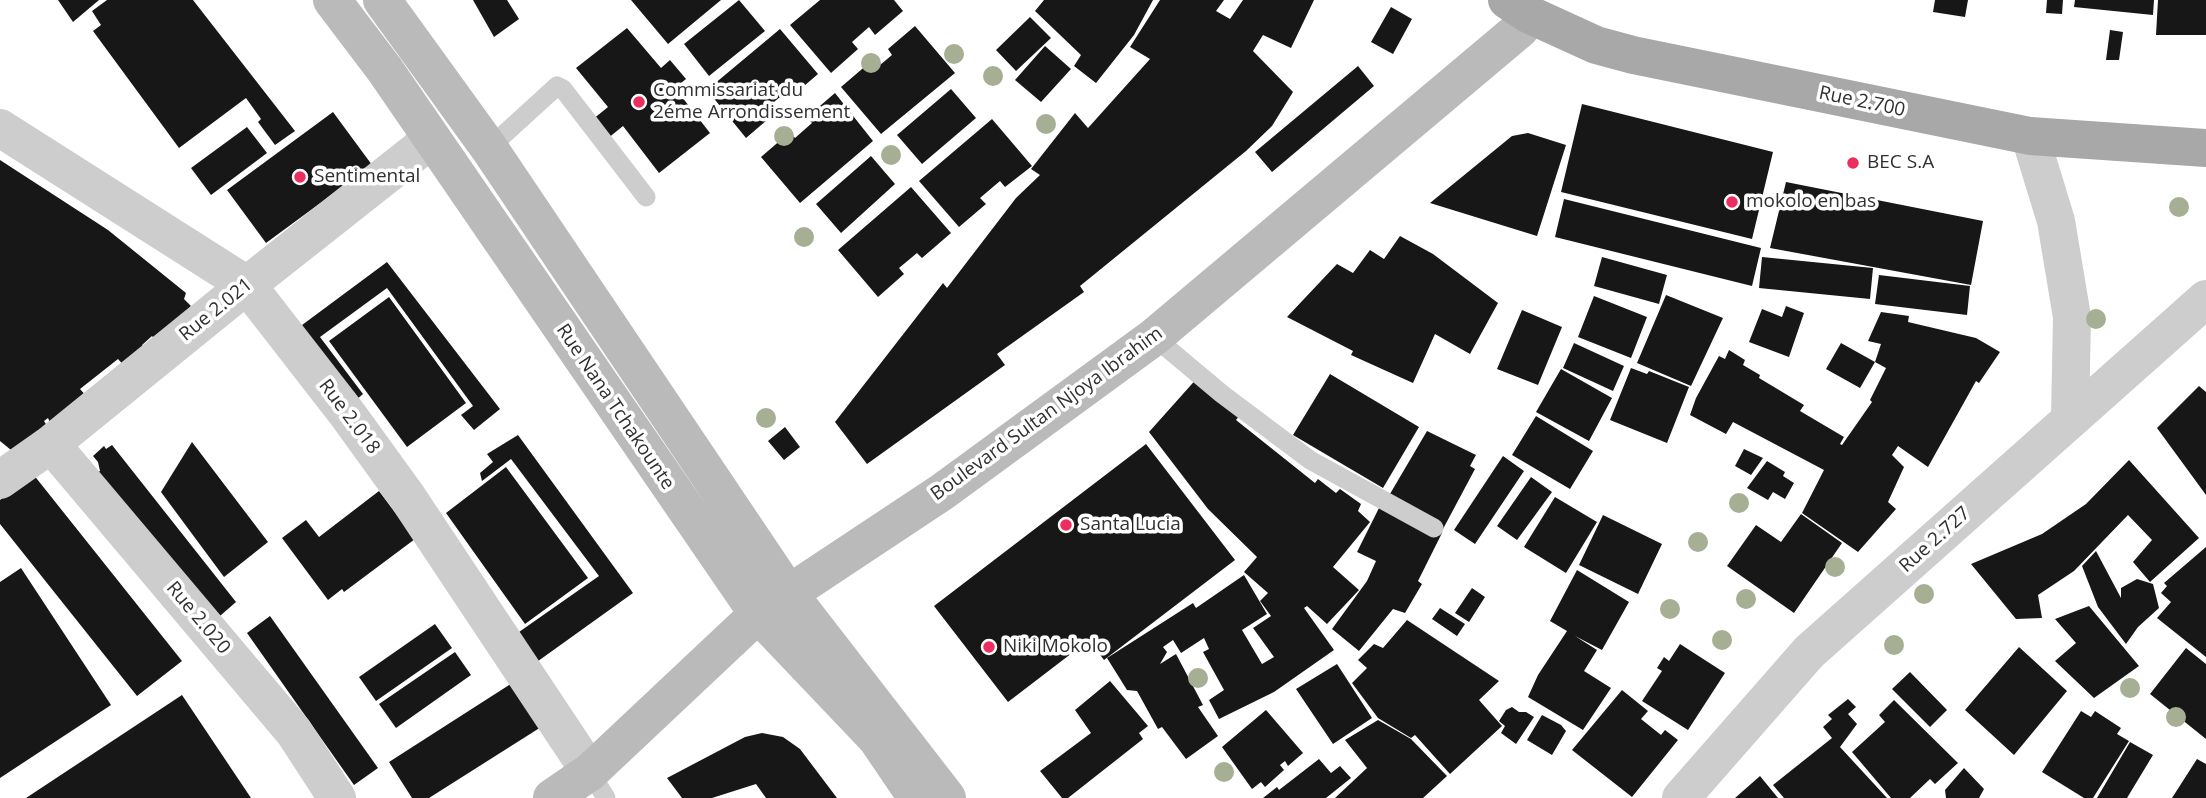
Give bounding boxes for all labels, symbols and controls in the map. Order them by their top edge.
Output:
place label: Commissariat du 2éme Arrondissement [653,80,850,124]
street label: Rue 2.700 [1817,82,1907,122]
marker: Commissariat du 2éme Arrondissement [631,94,647,110]
place label: BEC S.A [1867,152,1934,174]
marker: BEC S.A [1845,155,1861,171]
place label: Sentimental [314,166,420,188]
marker: Sentimental [292,169,308,185]
place label: mokolo en bas [1746,191,1876,213]
marker: mokolo en bas [1724,194,1740,210]
street label: Rue 2.021 [175,274,257,346]
street label: Rue Nana Tchakounte [551,320,679,494]
street label: Boulevard Sultan Njoya Ibrahim [927,322,1167,506]
street label: Rue 2.018 [314,375,384,459]
street label: Rue 2.727 [1895,502,1975,578]
place label: Santa Lucia [1080,514,1181,536]
marker: Santa Lucia [1058,517,1074,533]
street label: Rue 2.020 [161,577,235,659]
place label: Niki Mokolo [1003,636,1108,658]
marker: Niki Mokolo [981,639,997,655]

